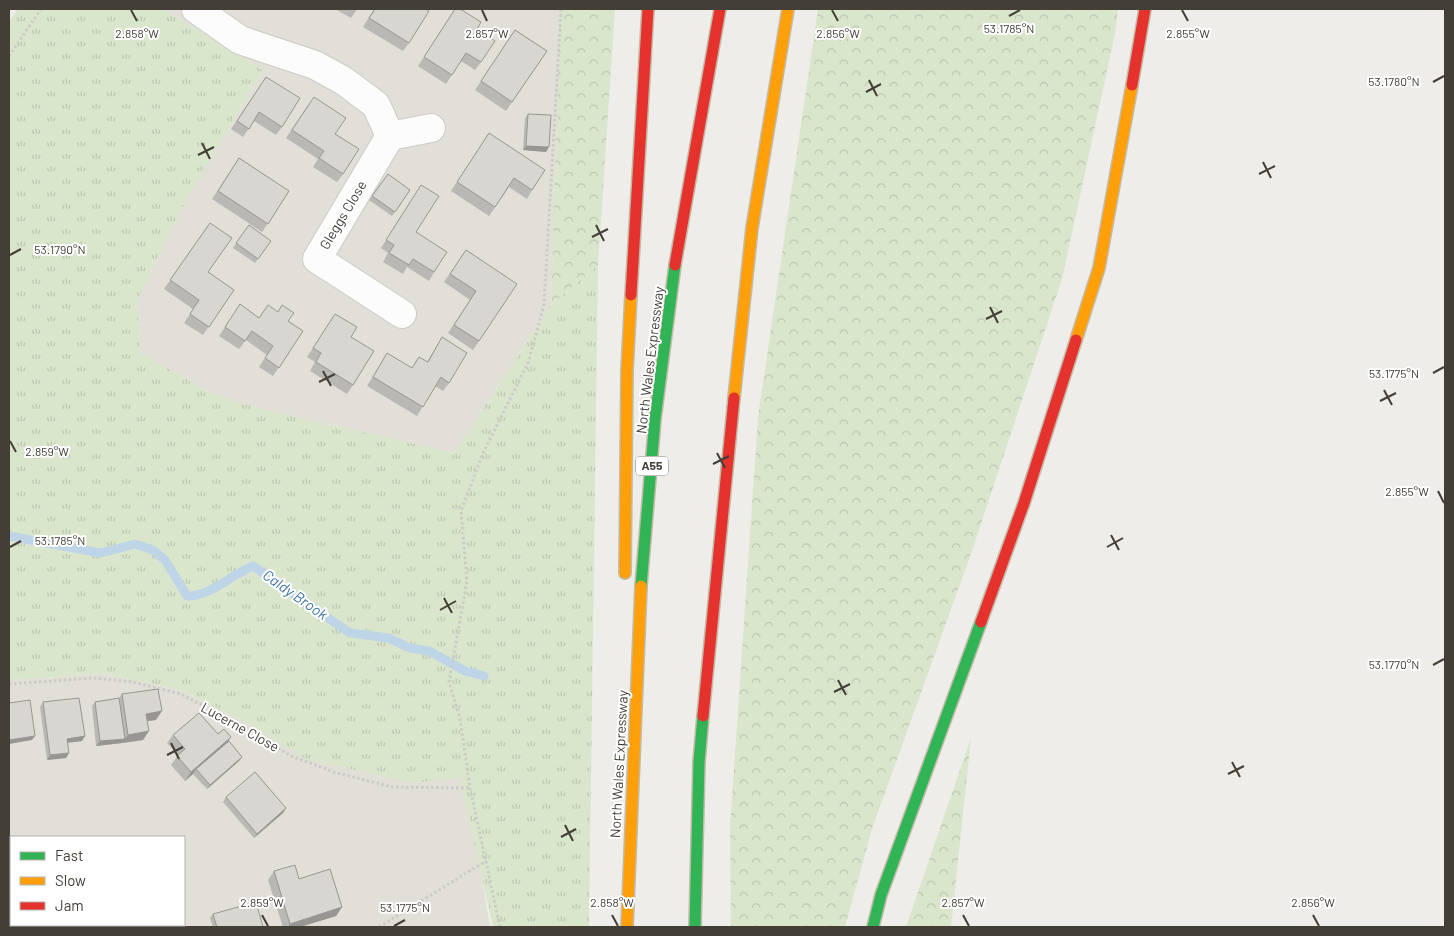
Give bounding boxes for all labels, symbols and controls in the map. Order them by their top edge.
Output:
text: 53.1785°N [984,21,1034,35]
text: 2.858°W [115,26,159,40]
text: 2.857°W [466,26,509,40]
text: 2.856°W [816,26,860,40]
text: 2.855°W [1166,26,1210,40]
text: 53.1780°N [1368,74,1420,88]
street label: Gleggs Close [315,177,370,252]
text: 53.1790°N [34,242,86,256]
street label: North Wales Expressway [632,285,667,435]
text: 53.1775°N [1369,366,1419,380]
text: 2.859°W [25,444,69,458]
road number: A55 [636,456,668,476]
text: 2.855°W [1385,484,1429,498]
text: 53.1785°N [35,533,85,547]
water label: Caldy Brook [260,565,332,623]
text: 53.1770°N [1369,657,1419,671]
street label: North Wales Expressway [606,689,631,838]
street label: Lucerne Close [198,698,282,755]
legend [10,836,185,926]
text: Fast [55,846,83,864]
text: Slow [55,871,86,889]
text: 2.859°W [240,895,284,909]
text: 2.858°W [590,895,634,909]
text: 2.857°W [942,895,985,909]
text: 2.856°W [1291,895,1335,909]
text: Jam [55,896,84,914]
text: 53.1775°N [380,900,430,914]

